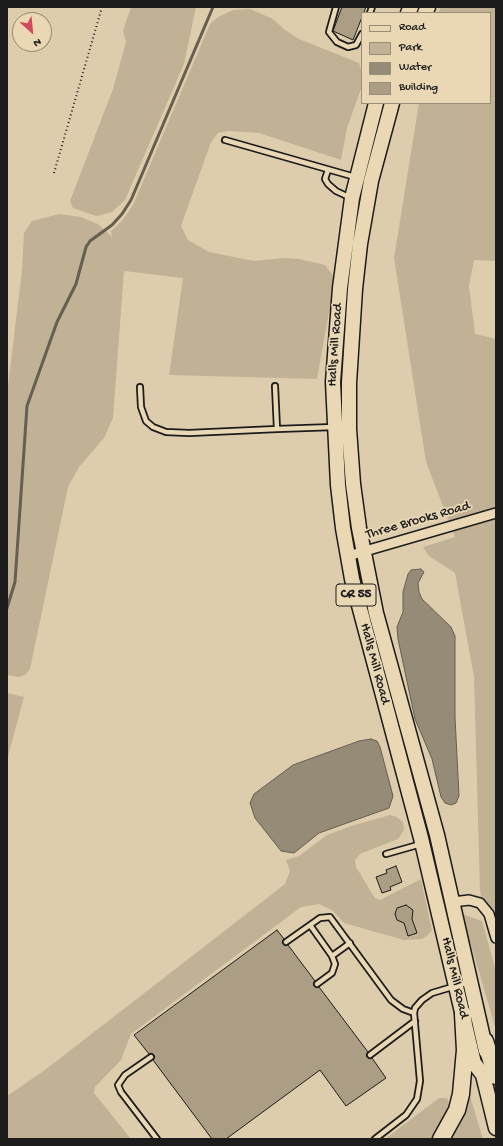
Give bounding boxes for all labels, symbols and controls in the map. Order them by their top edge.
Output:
north arrow [12,12,52,52]
legend [361,12,491,104]
text: Road [399,21,425,35]
text: N [31,35,43,49]
text: Park [399,41,422,55]
text: Water [399,61,431,75]
text: Building [399,81,438,95]
street label: Halls Mill Road [325,303,347,387]
street label: Three Brooks Road [364,498,472,544]
road number: CR 55 [336,584,376,606]
street label: Halls Mill Road [355,622,393,706]
street label: Halls Mill Road [436,936,472,1020]

